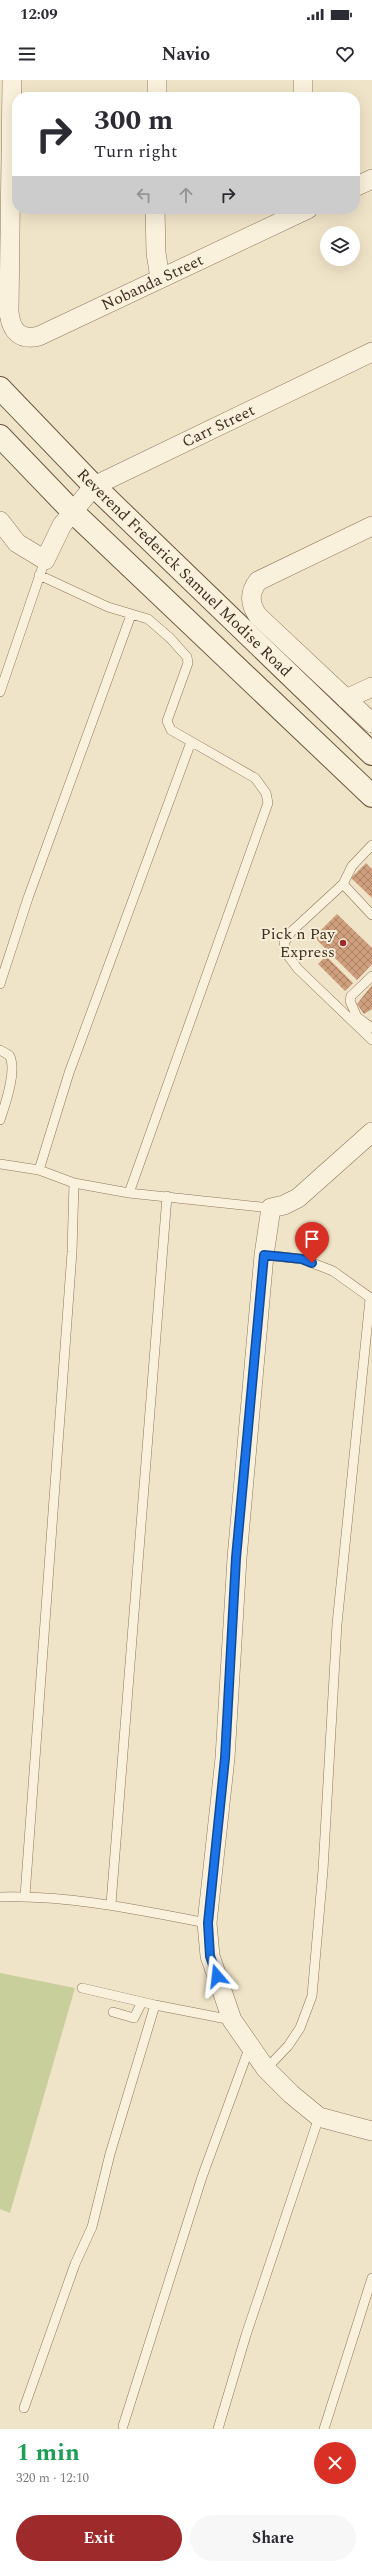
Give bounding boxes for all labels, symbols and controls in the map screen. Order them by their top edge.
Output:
text: 12:09 [20,3,58,26]
text: Navio [162,41,210,68]
icon: menu [16,43,38,65]
icon: heart [334,43,356,65]
text: 300 m [94,99,173,142]
icon: right [28,108,80,160]
text: Turn right [94,138,177,165]
icon: left [133,184,155,206]
icon: ahead [175,184,197,206]
icon: right [217,184,239,206]
map controls [320,226,360,266]
button: layers [320,226,360,266]
street label: Nobanda Street [97,248,208,317]
street label: Carr Street [178,398,259,454]
street label: Reverend Frederick Samuel Modise Road [71,463,297,683]
place label: Pick n Pay Express [261,922,336,964]
marker: Pick n Pay Express [338,938,348,948]
pin [295,1222,329,1263]
icon: arrive [301,1228,323,1250]
position arrow [196,1955,238,1997]
text: 1 min [16,2435,80,2471]
button: close [314,2442,356,2484]
text: 320 m · 12:10 [16,2468,89,2488]
button: Exit [16,2515,182,2561]
button: Share [190,2515,356,2561]

